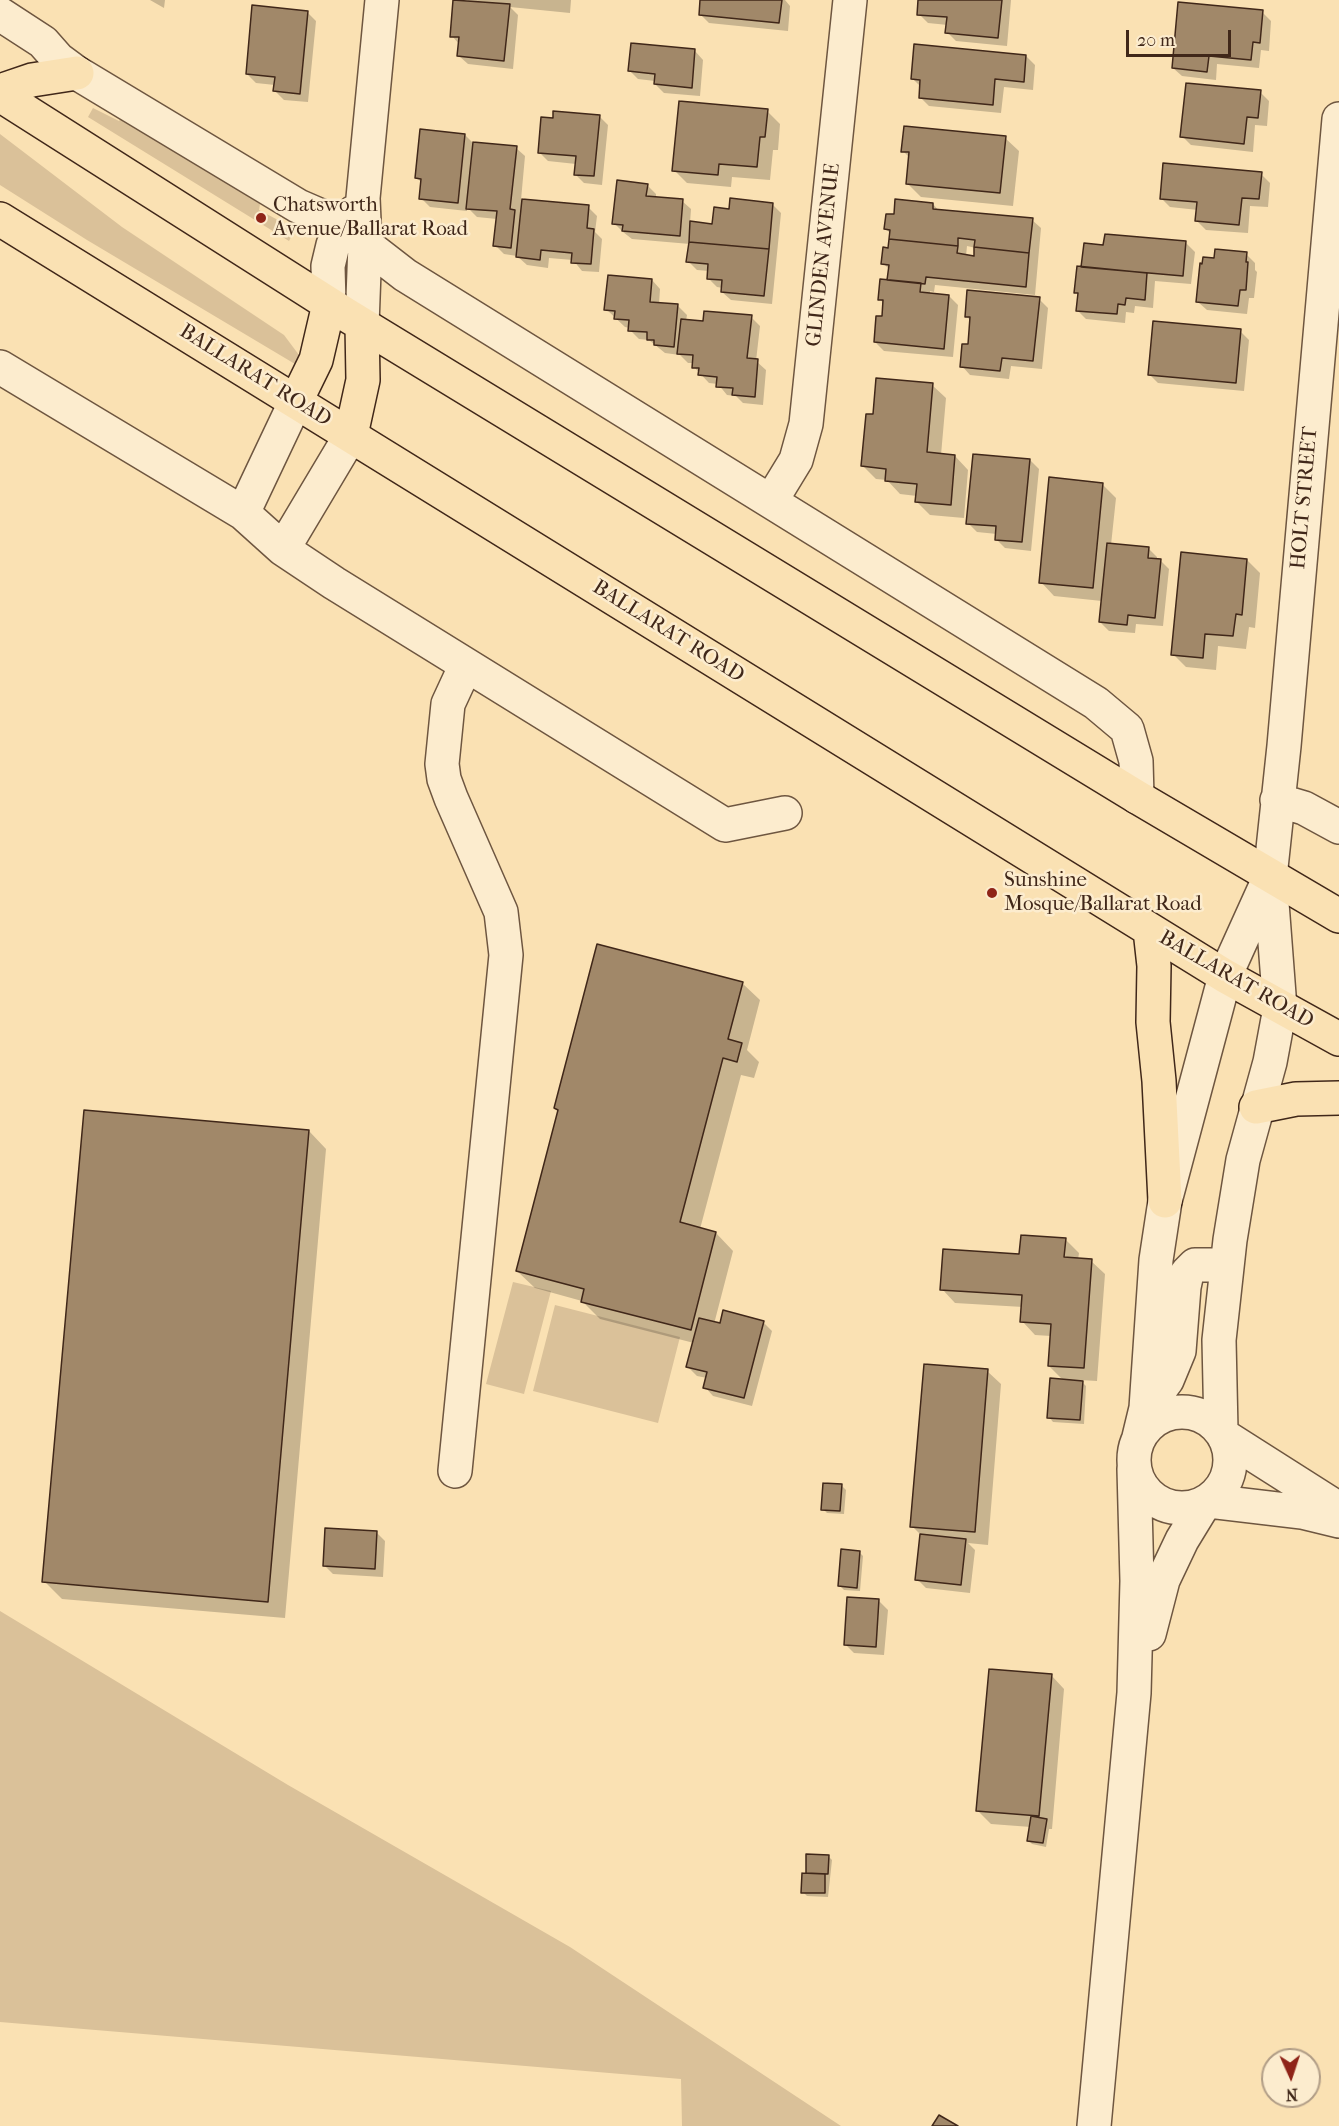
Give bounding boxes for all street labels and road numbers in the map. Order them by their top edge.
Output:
street label: GLINDEN AVENUE [802,162,846,348]
street label: BALLARAT ROAD [175,319,335,433]
street label: HOLT STREET [1286,426,1324,570]
street label: BALLARAT ROAD [588,575,748,689]
street label: BALLARAT ROAD [1154,926,1318,1034]

